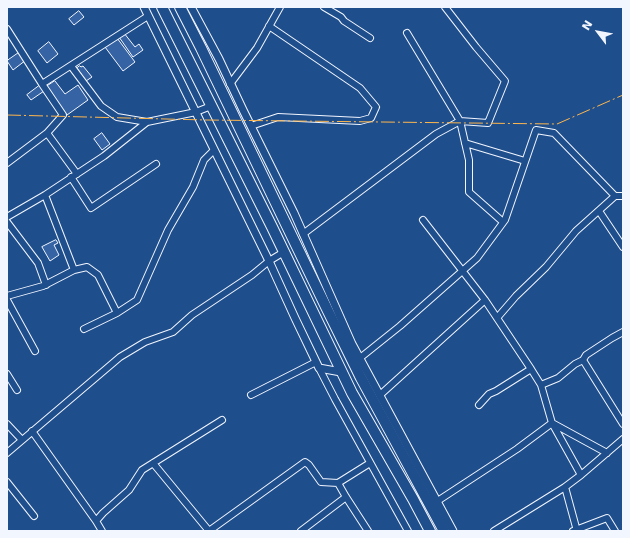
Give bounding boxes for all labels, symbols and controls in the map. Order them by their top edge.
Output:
north arrow [578,12,618,52]
text: N [579,18,595,33]

